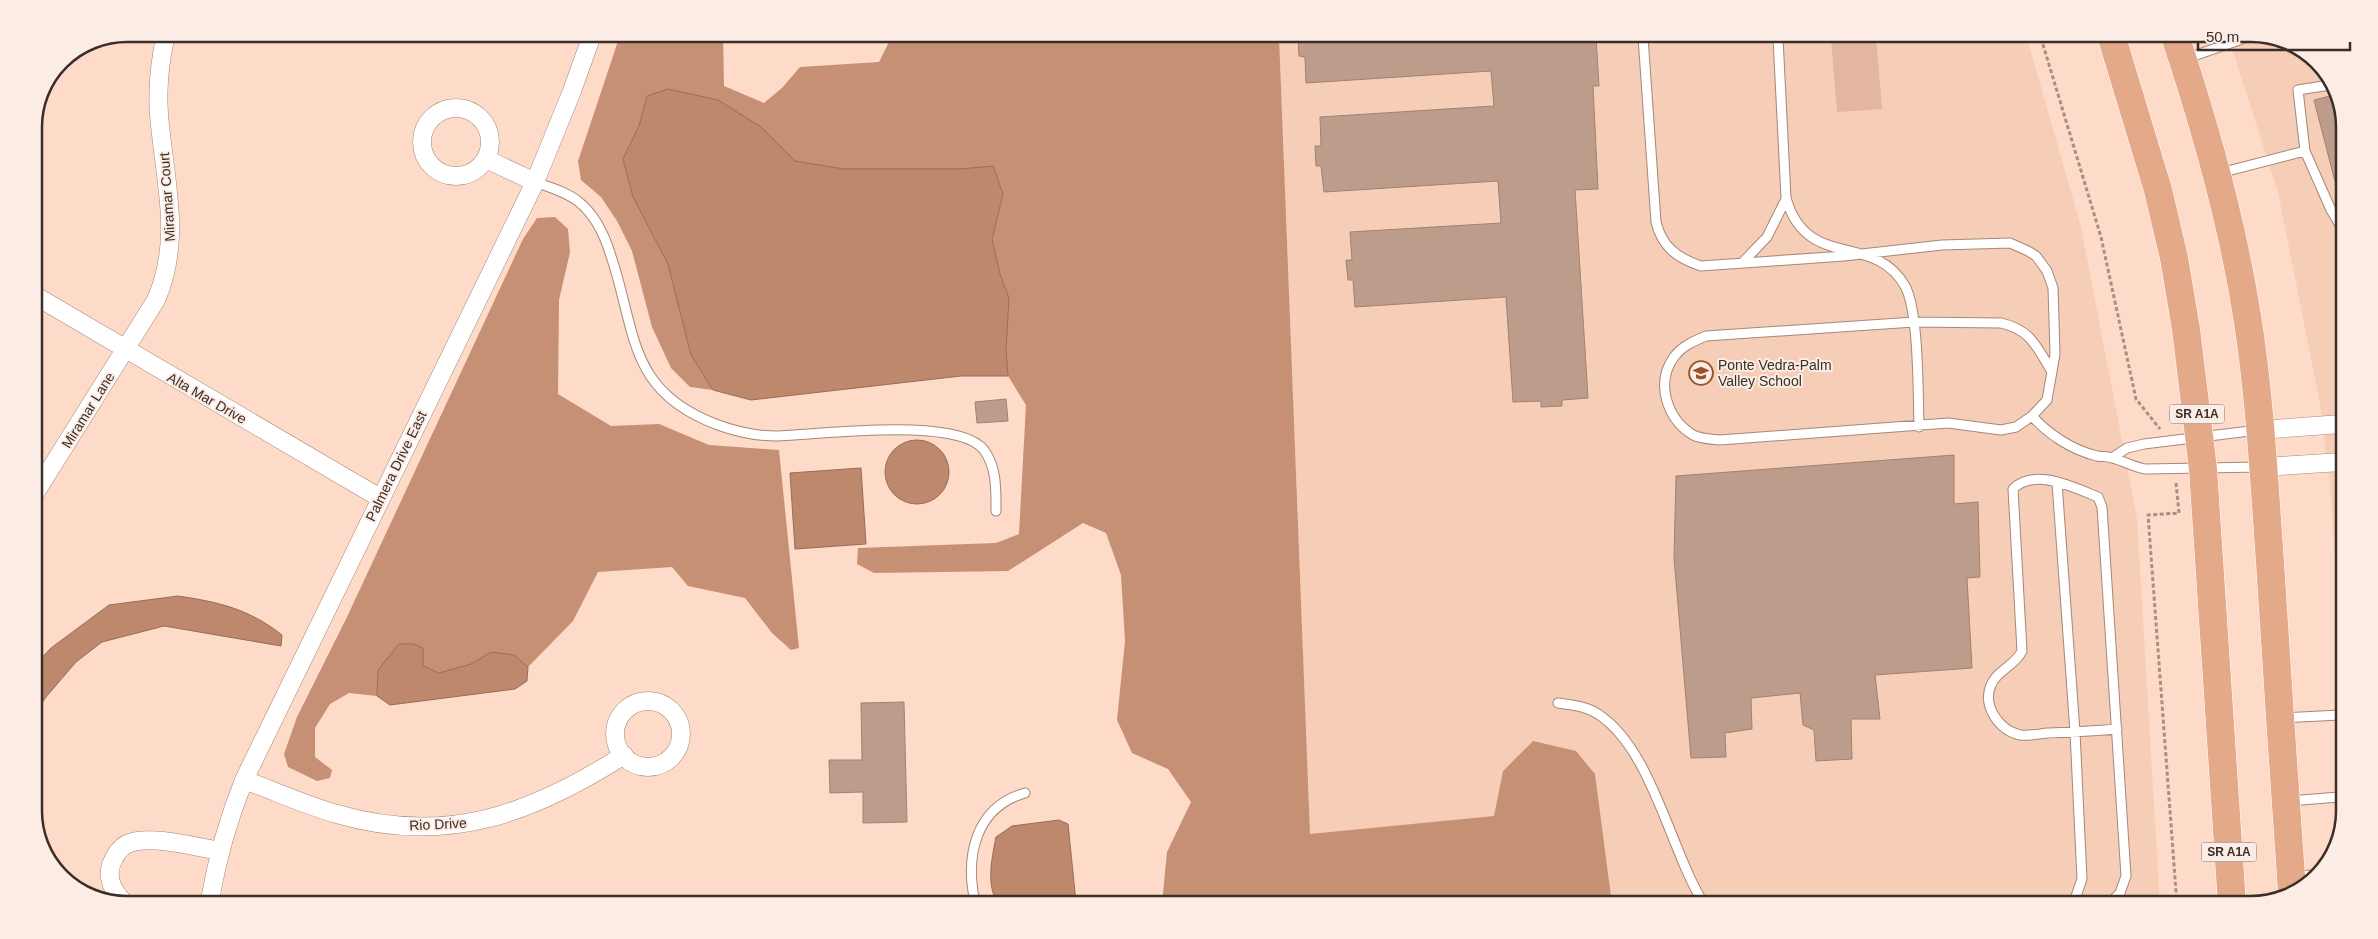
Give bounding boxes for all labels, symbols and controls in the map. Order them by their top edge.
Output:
scale bar [2198,20,2350,52]
text: 50 m [2206,28,2239,45]
street label: Miramar Court [156,152,178,242]
place label: Ponte Vedra-Palm Valley School [1718,357,1832,389]
school or university icon: Ponte Vedra-Palm Valley School [1688,360,1714,386]
street label: Miramar Lane [58,369,118,451]
street label: Alta Mar Drive [165,369,250,427]
road number: SR A1A [2170,404,2224,424]
street label: Palmera Drive East [362,408,430,524]
street label: Rio Drive [409,814,467,833]
road number: SR A1A [2202,842,2256,862]

